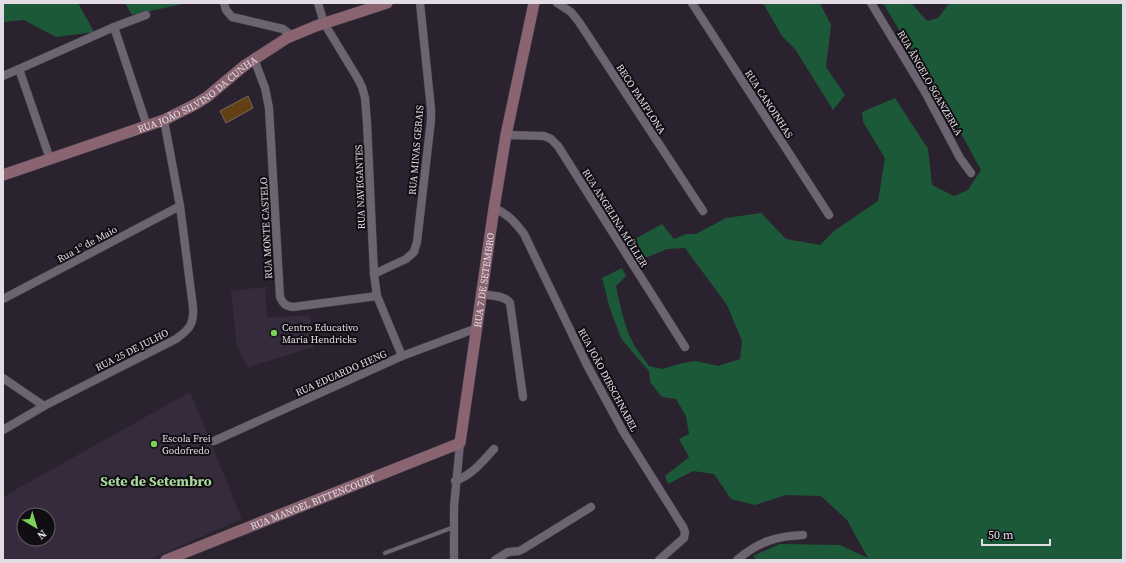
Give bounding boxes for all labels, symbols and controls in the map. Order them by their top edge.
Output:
street label: RUA ÂNGELO SGANZERLA [894,28,966,138]
street label: RUA JOÃO SILVINO DA CUNHA [136,53,260,135]
street label: BECO PAMPLONA [614,62,669,137]
street label: RUA CANOINHAS [742,67,796,141]
street label: RUA MINAS GERAIS [406,105,426,195]
street label: RUA NAVEGANTES [352,145,368,229]
street label: RUA ANGELINA MÜLLER [579,166,651,270]
street label: RUA MONTE CASTELO [257,177,275,279]
street label: Rua 1º de Maio [55,222,120,265]
street label: RUA 7 DE SETEMBRO [470,232,497,328]
place label: Centro Educativo Maria Hendricks [282,321,359,346]
street label: RUA 25 DE JULHO [93,326,171,374]
street label: RUA JOÃO DIRSCHNABEL [575,326,641,434]
marker: Centro Educativo Maria Hendricks [269,328,279,338]
street label: RUA EDUARDO HENG [293,347,389,399]
place label: Escola Frei Godofredo [162,432,211,457]
marker: Escola Frei Godofredo [149,439,159,449]
district label: Sete de Setembro [100,471,212,491]
street label: RUA MANOEL BITTENCOURT [248,471,377,532]
north arrow [16,507,56,547]
scale bar [982,521,1050,547]
text: N [34,526,50,543]
text: 50 m [988,527,1014,543]

